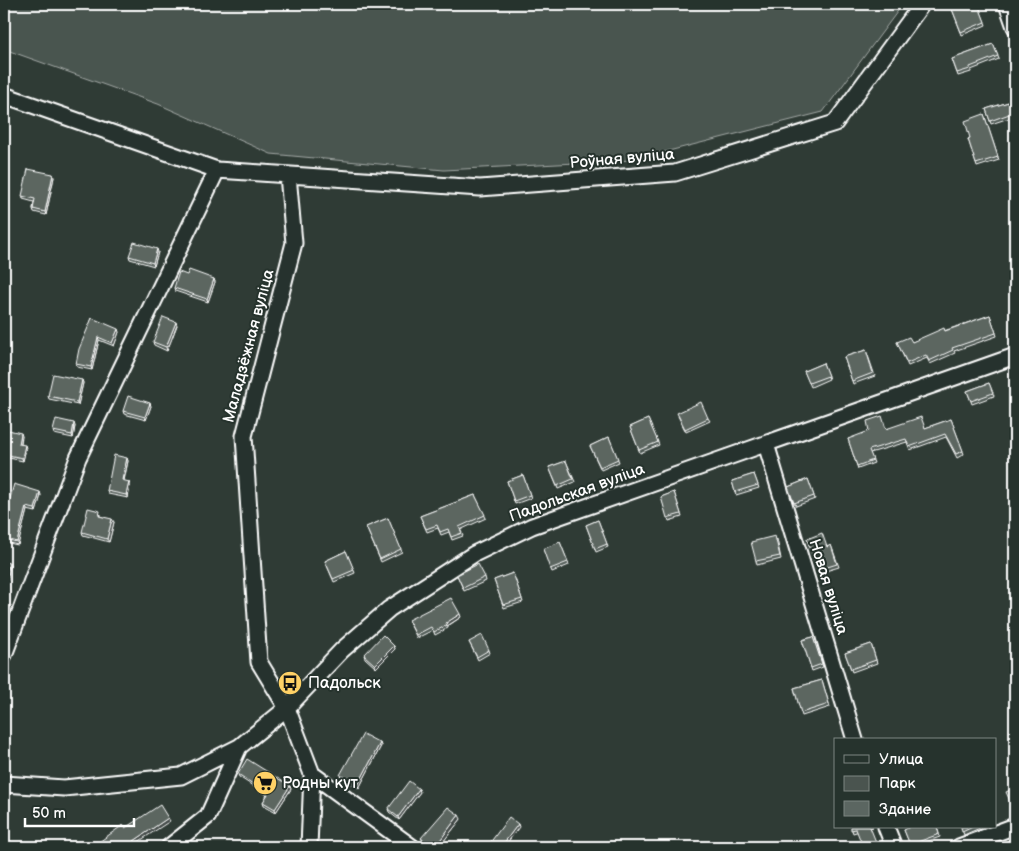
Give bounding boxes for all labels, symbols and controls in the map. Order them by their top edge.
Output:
street label: Роўная вуліца [569,145,676,173]
street label: Маладзёжная вуліца [219,267,279,425]
street label: Падольская вуліца [507,459,648,526]
street label: Новая вуліца [804,537,852,638]
bus stop icon: Падольск [277,670,303,696]
place label: Падольск [308,674,381,693]
legend [834,738,996,828]
text: Улица [879,750,924,769]
supermarket icon: Родны кут [252,770,278,796]
place label: Родны кут [282,774,359,793]
text: Парк [879,774,916,793]
scale bar [25,796,134,828]
text: Здание [879,800,931,819]
text: 50 m [32,804,66,823]

